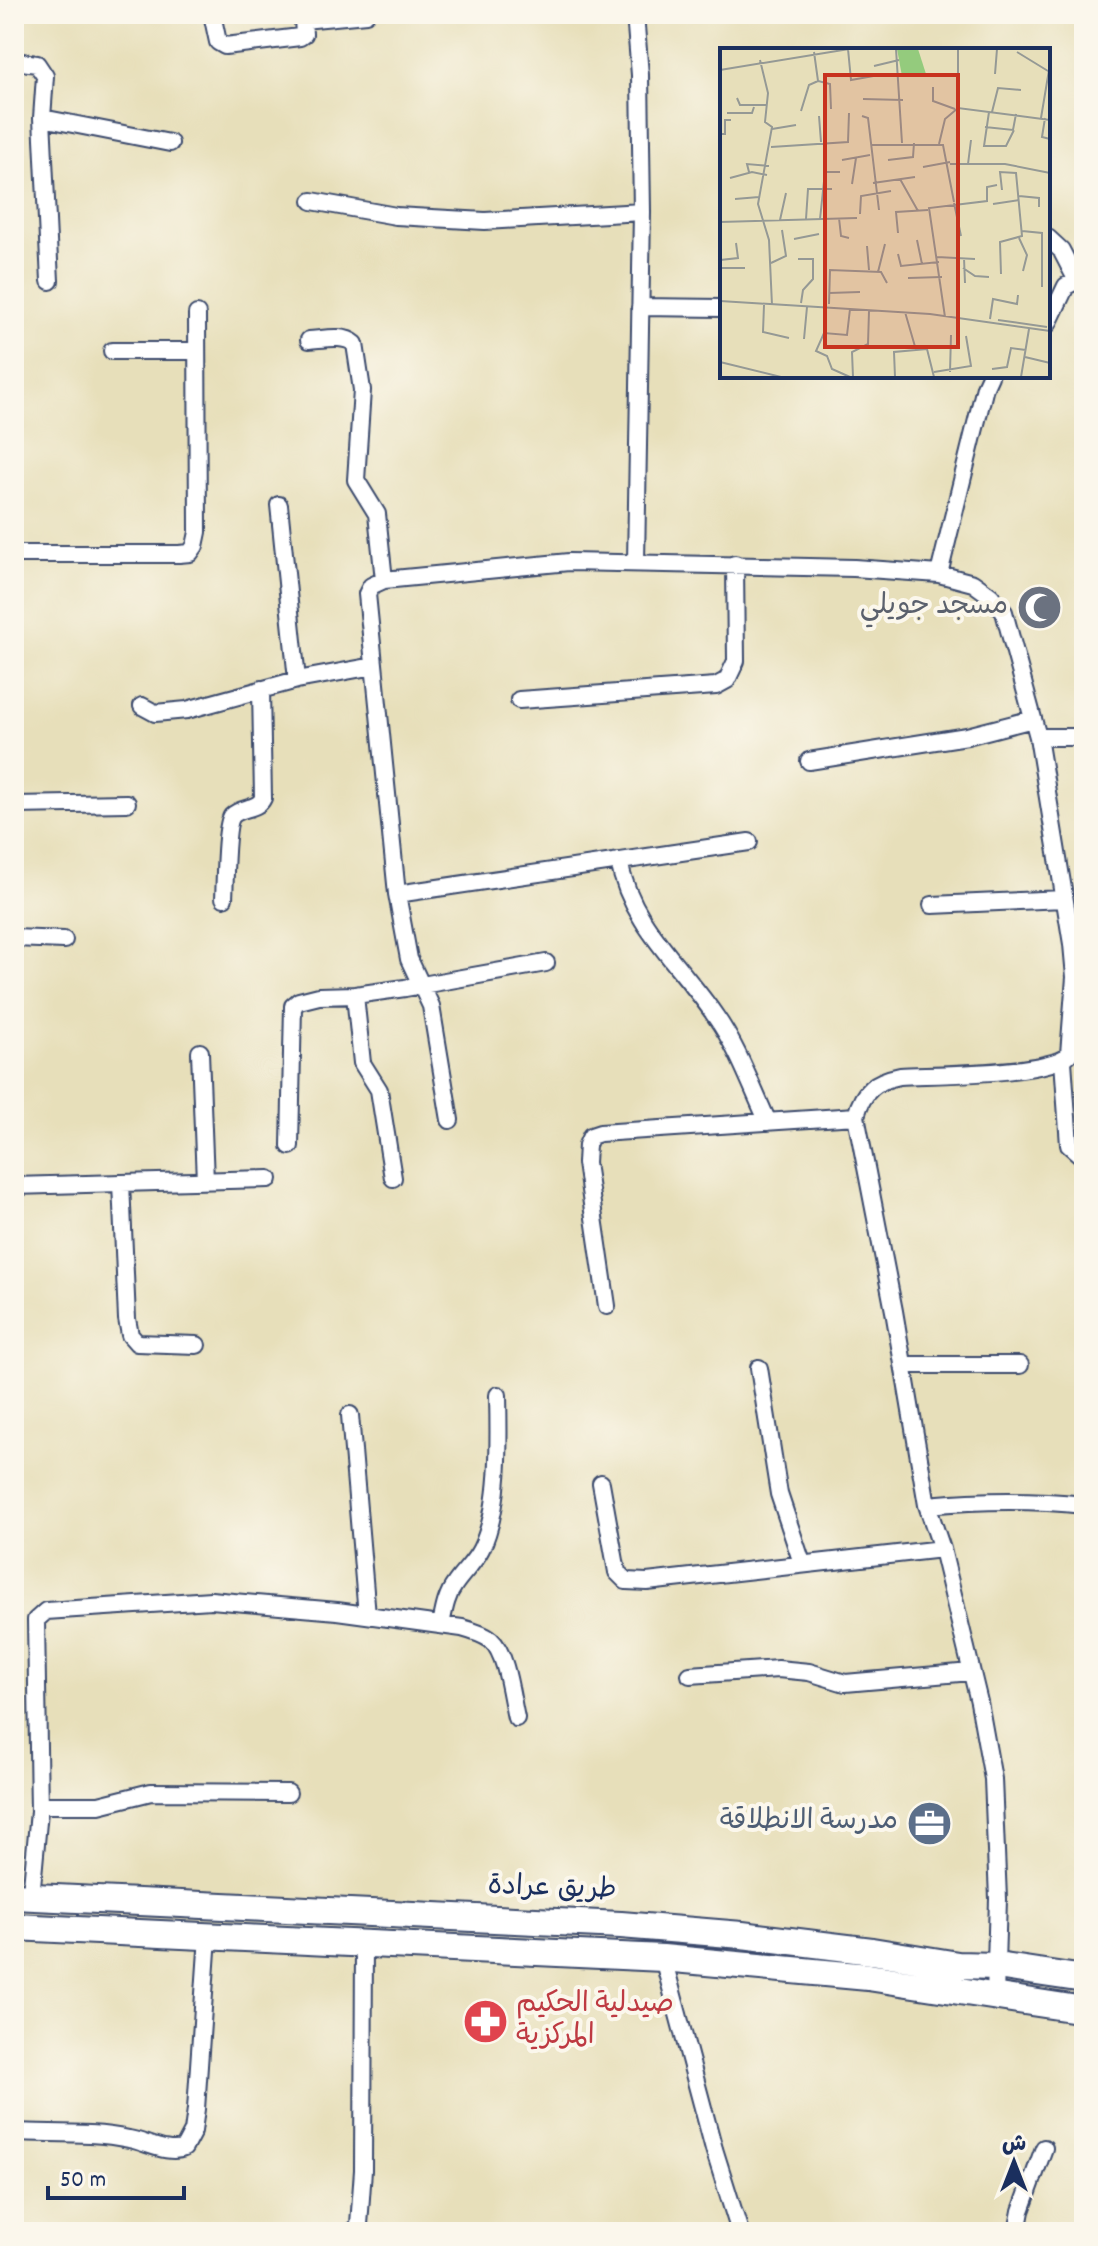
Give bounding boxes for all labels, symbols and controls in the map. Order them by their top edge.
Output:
inset map [720,48,1050,378]
mosque icon: مسجد جويلي [1015,584,1063,632]
place label: مسجد جويلي [860,588,1008,628]
office icon: مدرسة الانطلاقة [905,1799,953,1847]
place label: مدرسة الانطلاقة [720,1803,898,1843]
street label: طريق عرادة [487,1868,617,1912]
place label: صيدلية الحكيم المركزية [516,1986,674,2058]
pharmacy icon: صيدلية الحكيم المركزية [461,1998,509,2046]
north arrow [974,2122,1054,2202]
text: ش [1002,2130,1026,2161]
scale bar [48,2150,184,2200]
text: 50 m [60,2164,106,2198]

